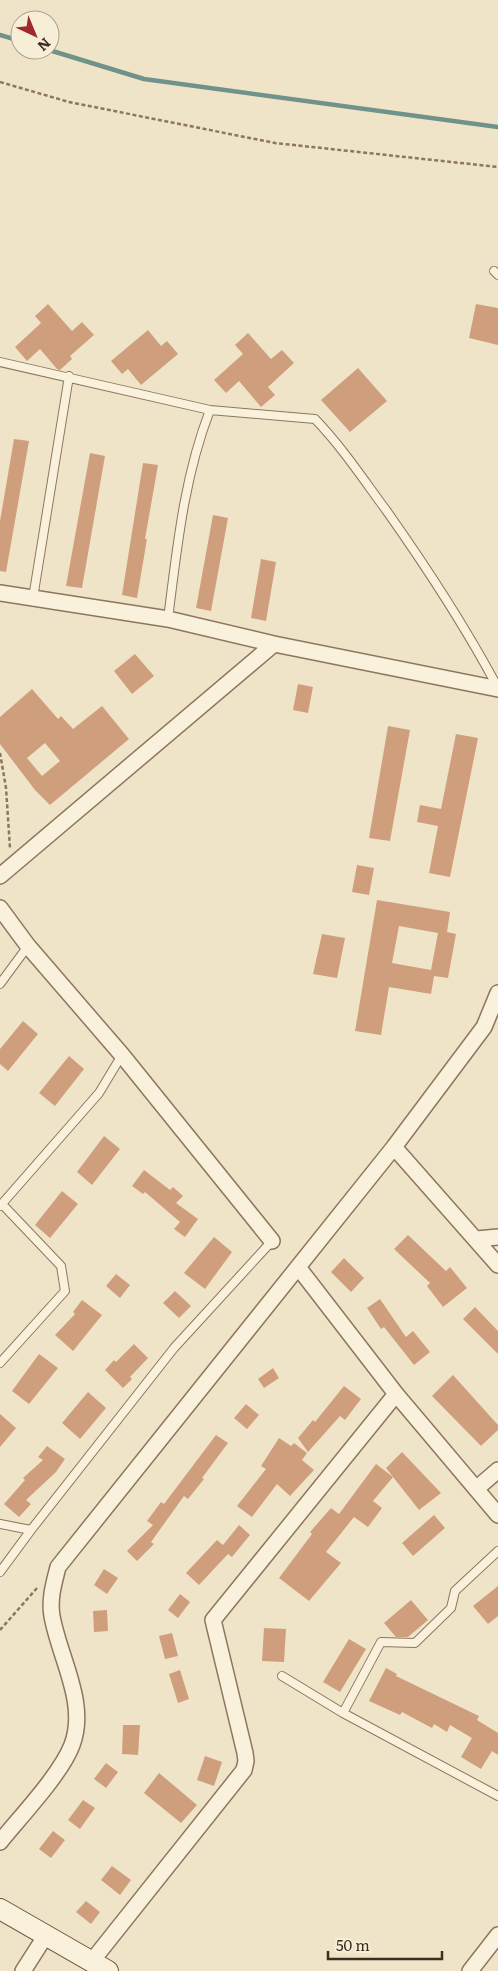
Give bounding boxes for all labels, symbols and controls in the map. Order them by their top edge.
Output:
north arrow [10,10,60,60]
text: N [33,34,56,57]
scale bar [328,1928,442,1960]
text: 50 m [336,1933,370,1956]

